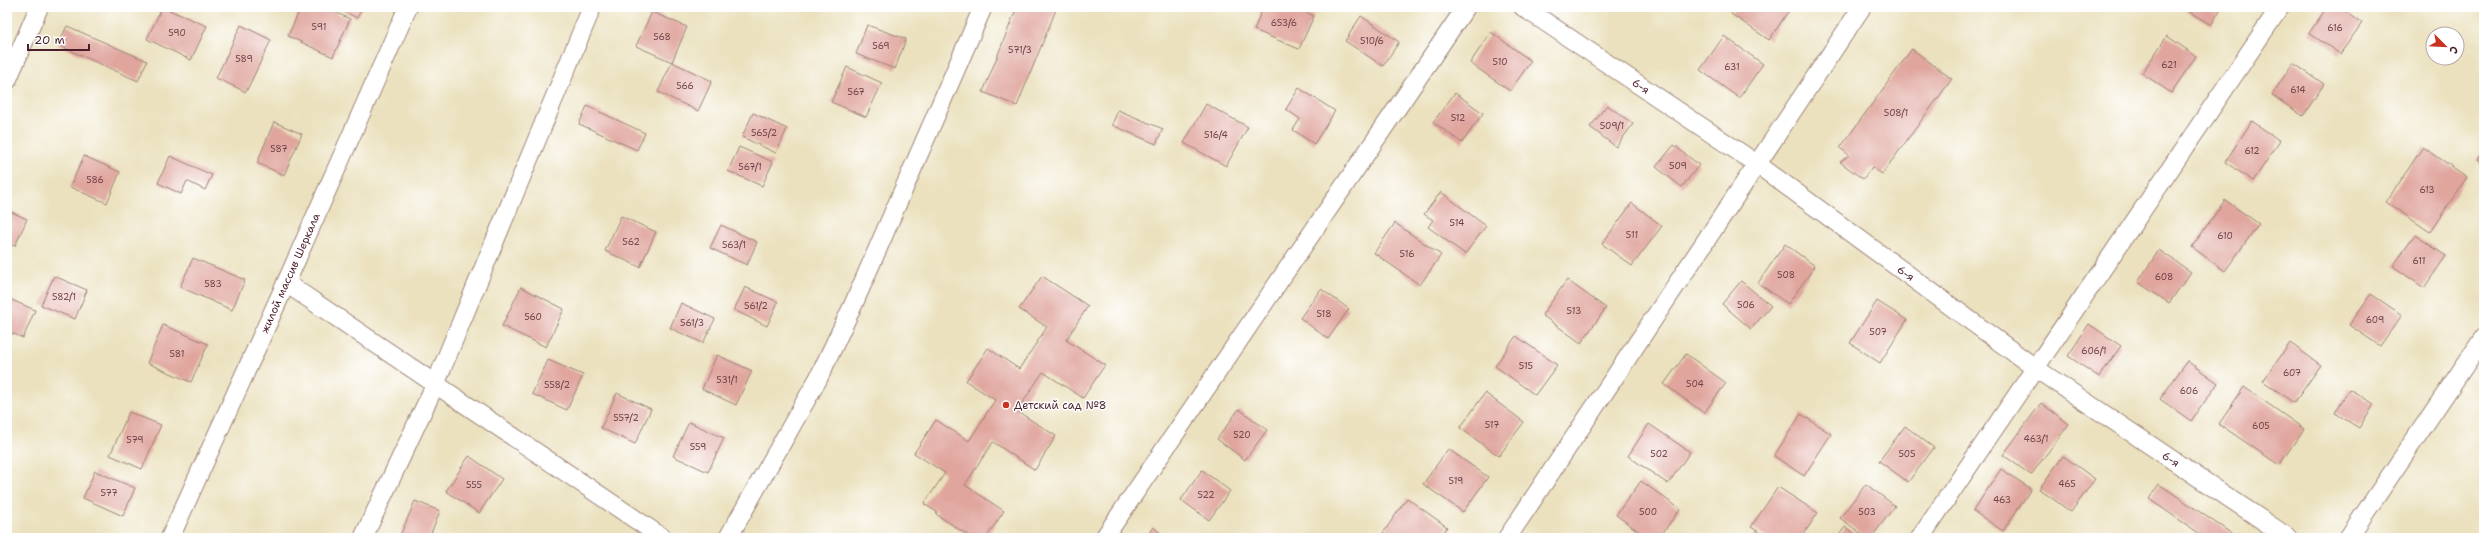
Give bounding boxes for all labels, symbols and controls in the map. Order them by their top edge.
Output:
house number: 653/6 [1271,17,1297,29]
house number: 591 [312,21,326,33]
house number: 616 [2327,22,2343,34]
scale bar [28,26,89,52]
north arrow [2425,26,2465,66]
house number: 590 [168,27,186,39]
house number: 568 [653,31,671,43]
text: 20 m [34,32,65,48]
house number: 510/6 [1360,35,1384,47]
house number: 569 [872,40,890,52]
house number: 571/3 [1008,44,1032,56]
text: С [2445,44,2462,56]
house number: 589 [235,53,253,65]
house number: 510 [1493,56,1507,68]
house number: 621 [2161,59,2177,71]
house number: 631 [1724,61,1740,73]
street label: 6-я [1629,75,1652,98]
house number: 566 [676,80,694,92]
house number: 614 [2290,84,2306,96]
house number: 567 [848,86,864,98]
house number: 508/1 [1884,107,1908,119]
house number: 512 [1451,112,1465,124]
house number: 509/1 [1600,120,1624,132]
house number: 565/2 [751,127,777,139]
house number: 516/4 [1204,129,1228,141]
house number: 587 [270,143,288,155]
house number: 612 [2244,145,2260,157]
house number: 509 [1669,160,1687,172]
house number: 567/1 [738,161,762,173]
house number: 586 [86,174,104,186]
house number: 613 [2419,184,2435,196]
street label: жилой массив Шеркала [257,211,324,336]
house number: 514 [1450,217,1464,229]
house number: 511 [1626,229,1638,241]
house number: 610 [2217,230,2233,242]
house number: 562 [622,236,640,248]
house number: 563/1 [722,239,746,251]
house number: 516 [1400,248,1414,260]
house number: 611 [2413,255,2425,267]
street label: 6-я [1894,262,1917,285]
house number: 508 [1777,269,1795,281]
house number: 608 [2155,271,2173,283]
house number: 583 [204,278,222,290]
house number: 582/1 [52,291,76,303]
house number: 506 [1737,299,1755,311]
house number: 561/2 [744,300,768,312]
house number: 513 [1567,305,1581,317]
house number: 518 [1316,308,1332,320]
house number: 560 [524,311,542,323]
house number: 609 [2366,314,2384,326]
house number: 561/3 [680,317,704,329]
house number: 507 [1869,326,1887,338]
house number: 606/1 [2081,345,2107,357]
house number: 581 [169,348,185,360]
house number: 515 [1519,360,1533,372]
house number: 607 [2283,367,2301,379]
house number: 531/1 [716,374,738,386]
house number: 504 [1686,378,1704,390]
house number: 558/2 [544,379,570,391]
house number: 606 [2180,385,2198,397]
place label: Детский сад №8 [1014,398,1107,413]
marker: Детский сад №8 [1001,400,1011,410]
house number: 557/2 [613,412,639,424]
house number: 517 [1485,419,1499,431]
house number: 605 [2252,420,2270,432]
house number: 520 [1233,429,1251,441]
house number: 463/1 [2024,433,2048,445]
house number: 579 [126,434,144,446]
house number: 559 [690,441,706,453]
house number: 502 [1650,448,1668,460]
house number: 505 [1898,448,1916,460]
street label: 6-я [2159,448,2182,471]
house number: 519 [1449,475,1463,487]
house number: 465 [2058,478,2076,490]
house number: 555 [466,479,482,491]
house number: 577 [100,487,118,499]
house number: 522 [1197,489,1215,501]
house number: 463 [1993,494,2011,506]
house number: 500 [1639,506,1657,518]
house number: 503 [1858,506,1876,518]

